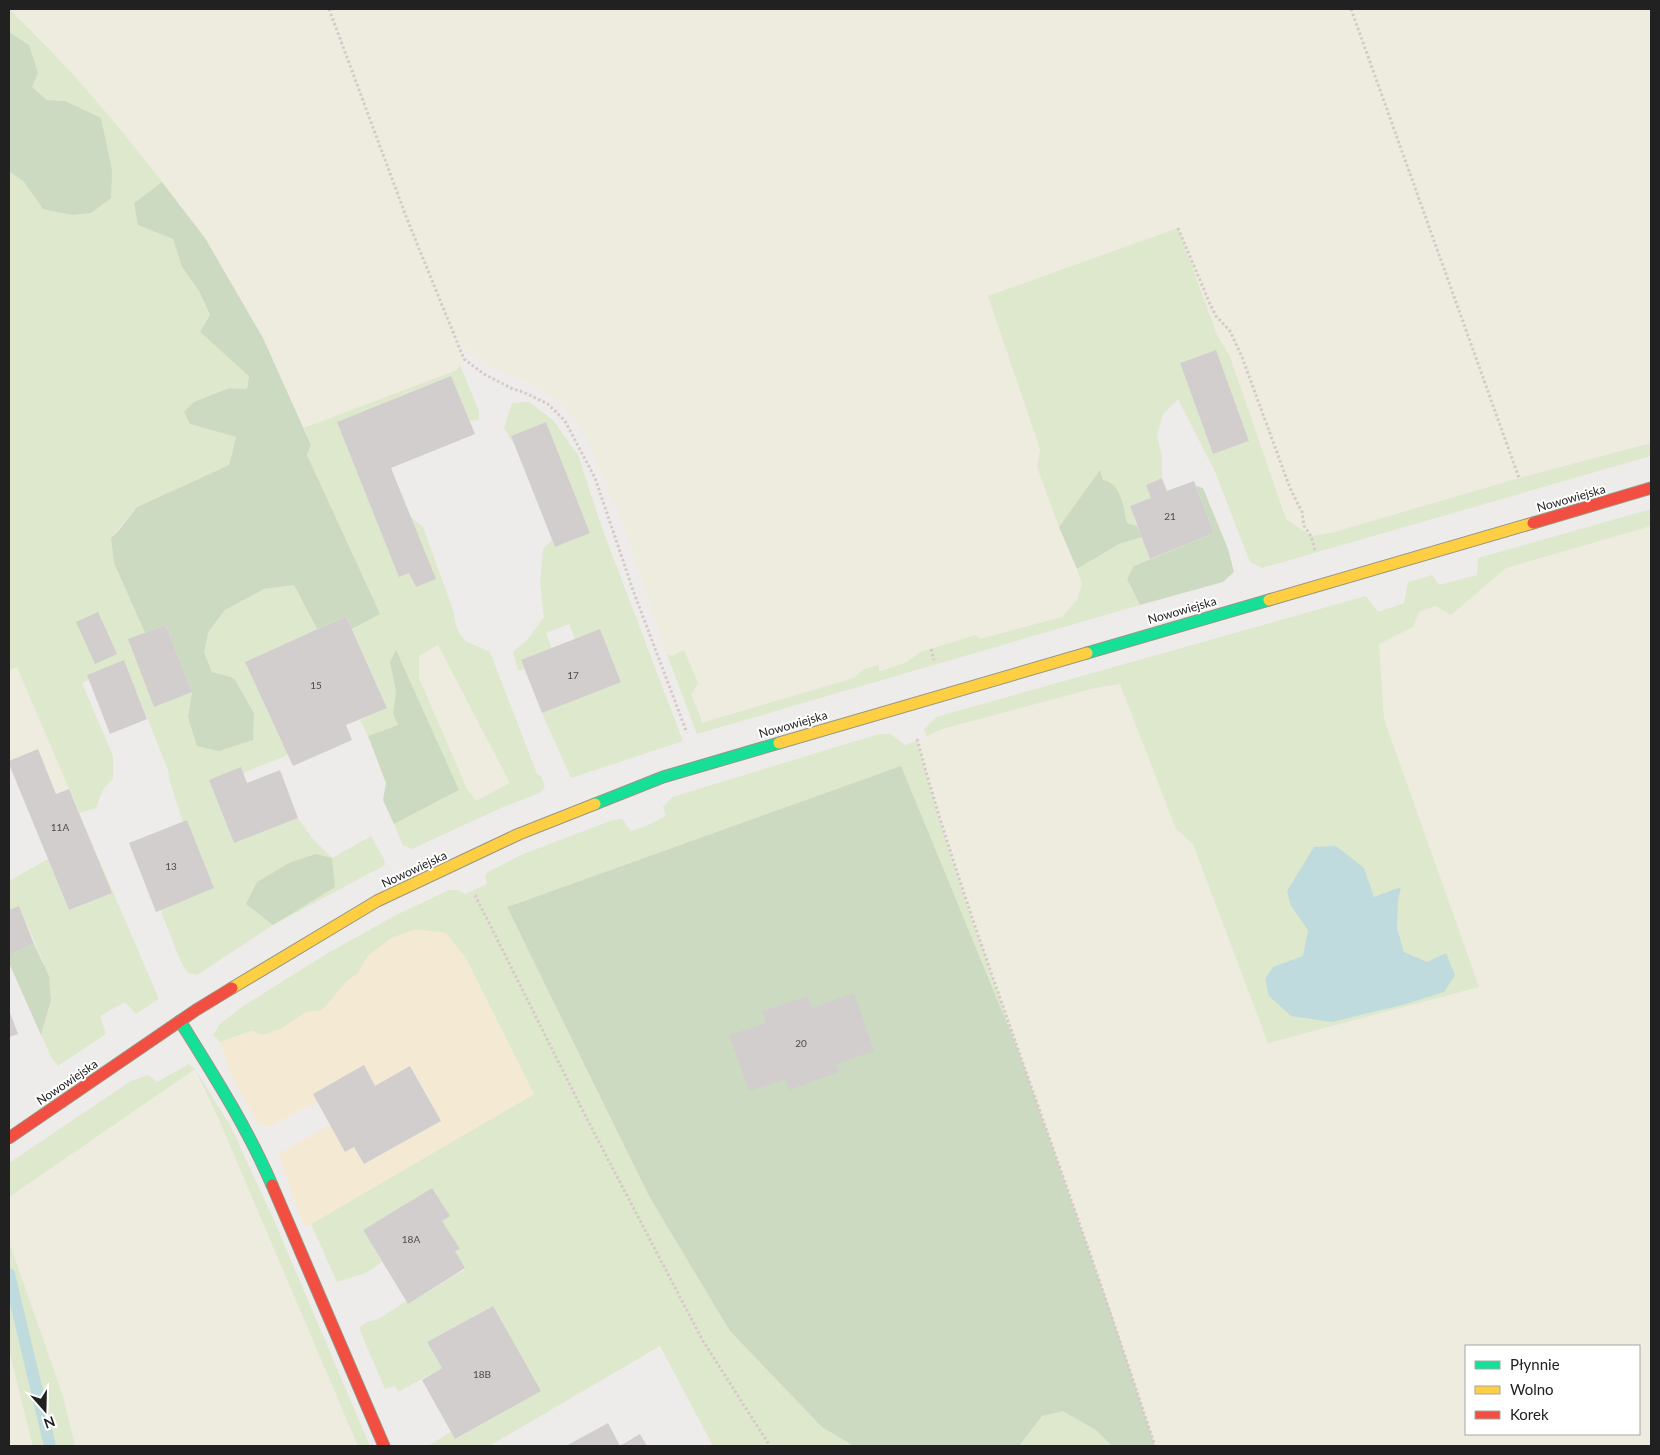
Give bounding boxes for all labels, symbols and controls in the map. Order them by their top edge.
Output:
street label: Nowowiejska [1535,481,1607,515]
house number: 21 [1164,510,1176,522]
street label: Nowowiejska [1146,593,1218,627]
house number: 17 [567,669,579,681]
house number: 15 [310,679,322,691]
street label: Nowowiejska [757,707,829,741]
house number: 11A [51,821,69,833]
street label: Nowowiejska [379,847,449,891]
house number: 13 [165,860,177,872]
house number: 20 [795,1037,807,1049]
street label: Nowowiejska [34,1056,100,1108]
house number: 18A [402,1233,420,1245]
legend [1465,1345,1640,1435]
text: Płynnie [1510,1355,1560,1373]
house number: 18B [473,1368,491,1380]
text: Wolno [1510,1380,1554,1398]
north arrow [20,1385,70,1435]
text: Korek [1510,1405,1549,1423]
text: N [42,1413,58,1433]

